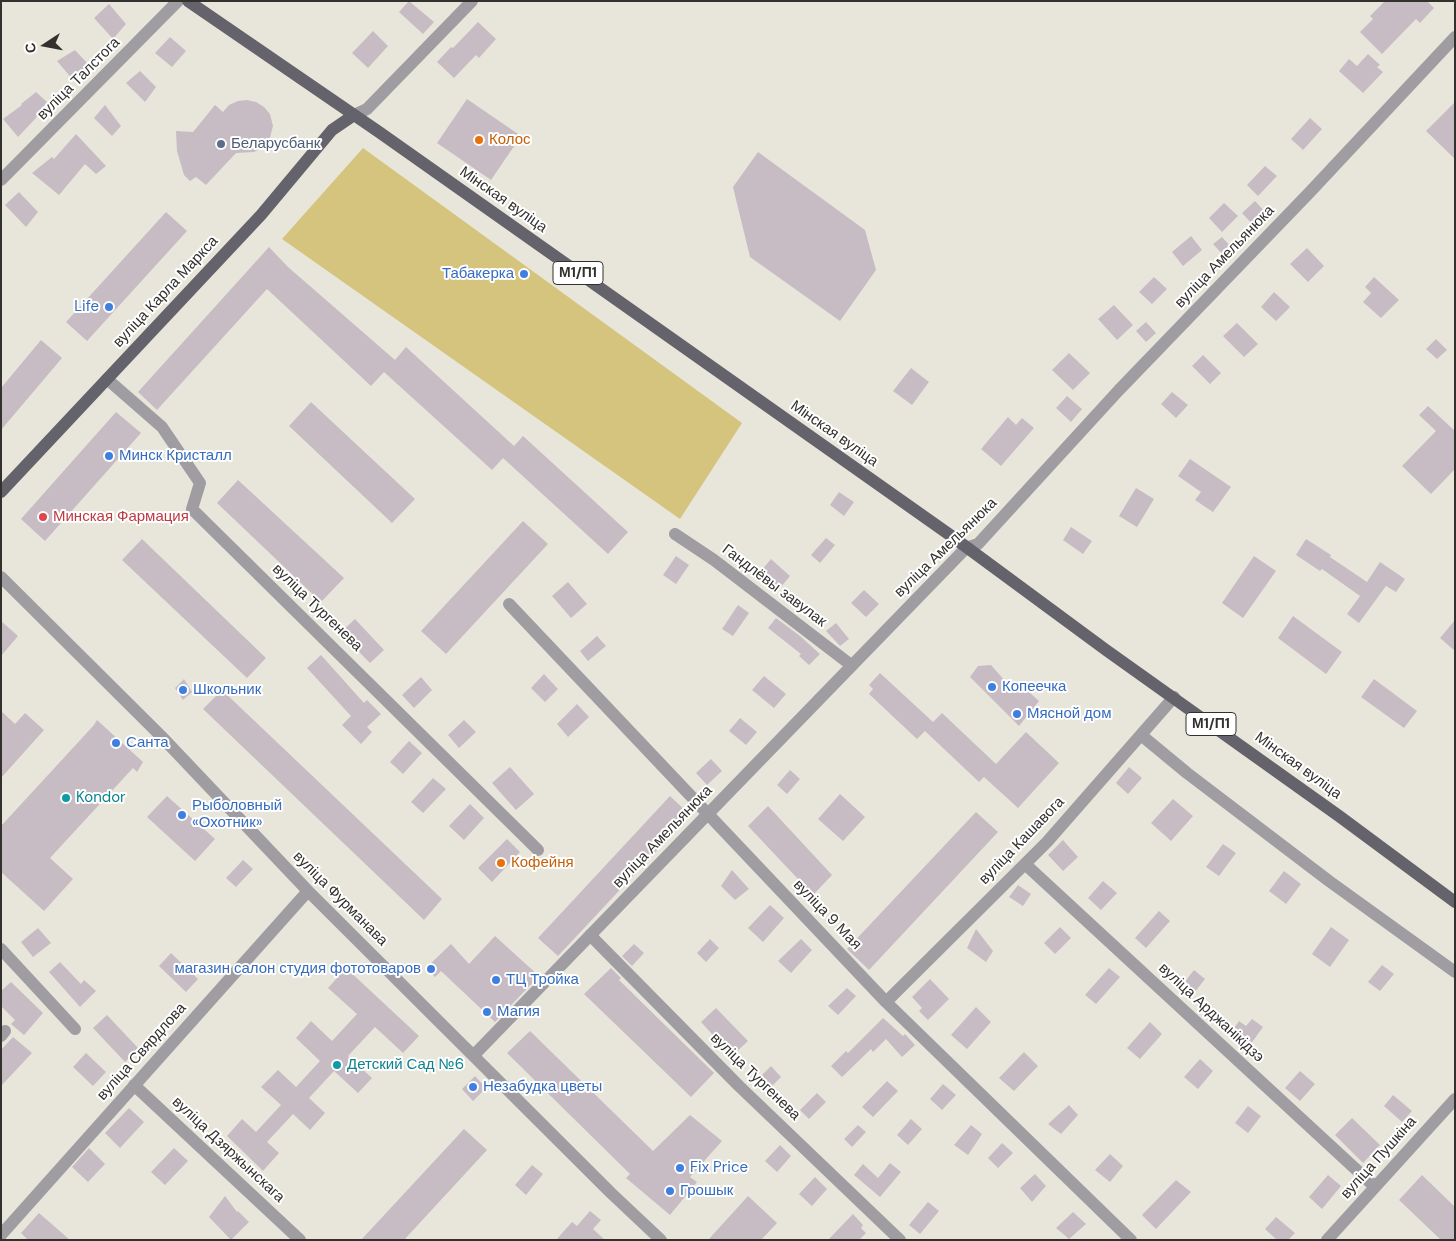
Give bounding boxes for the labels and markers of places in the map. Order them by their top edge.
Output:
place label: Колос [489,131,531,149]
marker: Колос [473,134,485,146]
place label: Беларусбанк [231,135,320,153]
marker: Беларусбанк [215,138,227,150]
place label: Табакерка [442,265,514,283]
marker: Табакерка [518,268,530,280]
place label: Life [74,298,99,316]
marker: Life [103,301,115,313]
place label: Минск Кристалл [119,447,232,465]
marker: Минск Кристалл [103,450,115,462]
place label: Минская Фармация [53,508,189,526]
marker: Минская Фармация [37,511,49,523]
place label: Копеечка [1002,678,1066,696]
place label: Школьник [193,681,261,699]
marker: Копеечка [986,681,998,693]
marker: Школьник [177,684,189,696]
place label: Мясной дом [1027,705,1112,723]
marker: Мясной дом [1011,708,1023,720]
place label: Санта [126,734,169,752]
marker: Санта [110,737,122,749]
place label: Kondor [76,789,126,807]
marker: Kondor [60,792,72,804]
place label: Рыболовный «Охотник» [192,797,282,832]
marker: Рыболовный «Охотник» [176,809,188,821]
place label: Кофейня [511,854,574,872]
marker: Кофейня [495,857,507,869]
place label: магазин салон студия фототоваров [174,960,421,978]
marker: магазин салон студия фототоваров [425,963,437,975]
place label: ТЦ Тройка [506,971,579,989]
marker: ТЦ Тройка [490,974,502,986]
place label: Магия [497,1003,540,1021]
marker: Магия [481,1006,493,1018]
place label: Детский Сад №6 [347,1056,464,1074]
marker: Детский Сад №6 [331,1059,343,1071]
place label: Незабудка цветы [483,1078,602,1096]
marker: Незабудка цветы [467,1081,479,1093]
place label: Fix Price [690,1159,748,1177]
marker: Fix Price [674,1162,686,1174]
place label: Грошык [680,1182,733,1200]
marker: Грошык [664,1185,676,1197]

